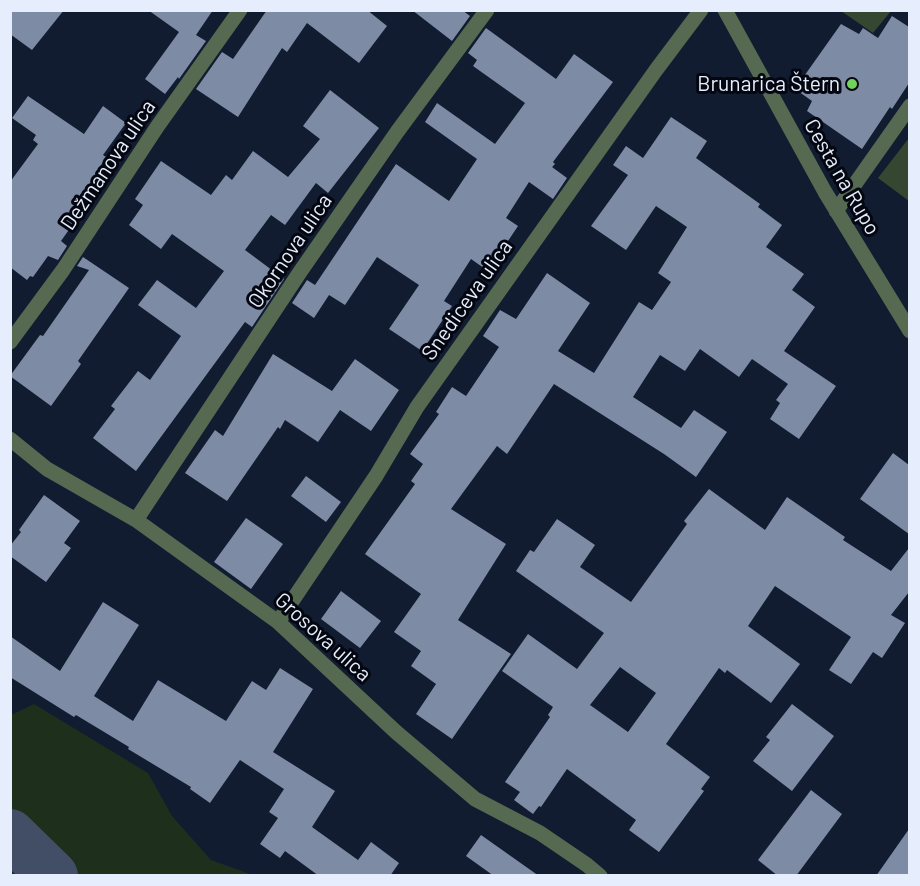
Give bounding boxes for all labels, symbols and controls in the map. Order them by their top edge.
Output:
place label: Brunarica Štern [697,71,840,97]
marker: Brunarica Štern [845,77,859,91]
street label: Dežmanova ulica [55,95,161,235]
street label: Cesta na Rupo [799,115,885,239]
street label: Okornova ulica [243,189,337,313]
street label: Snediceva ulica [416,235,518,365]
street label: Grosova ulica [270,587,376,687]

